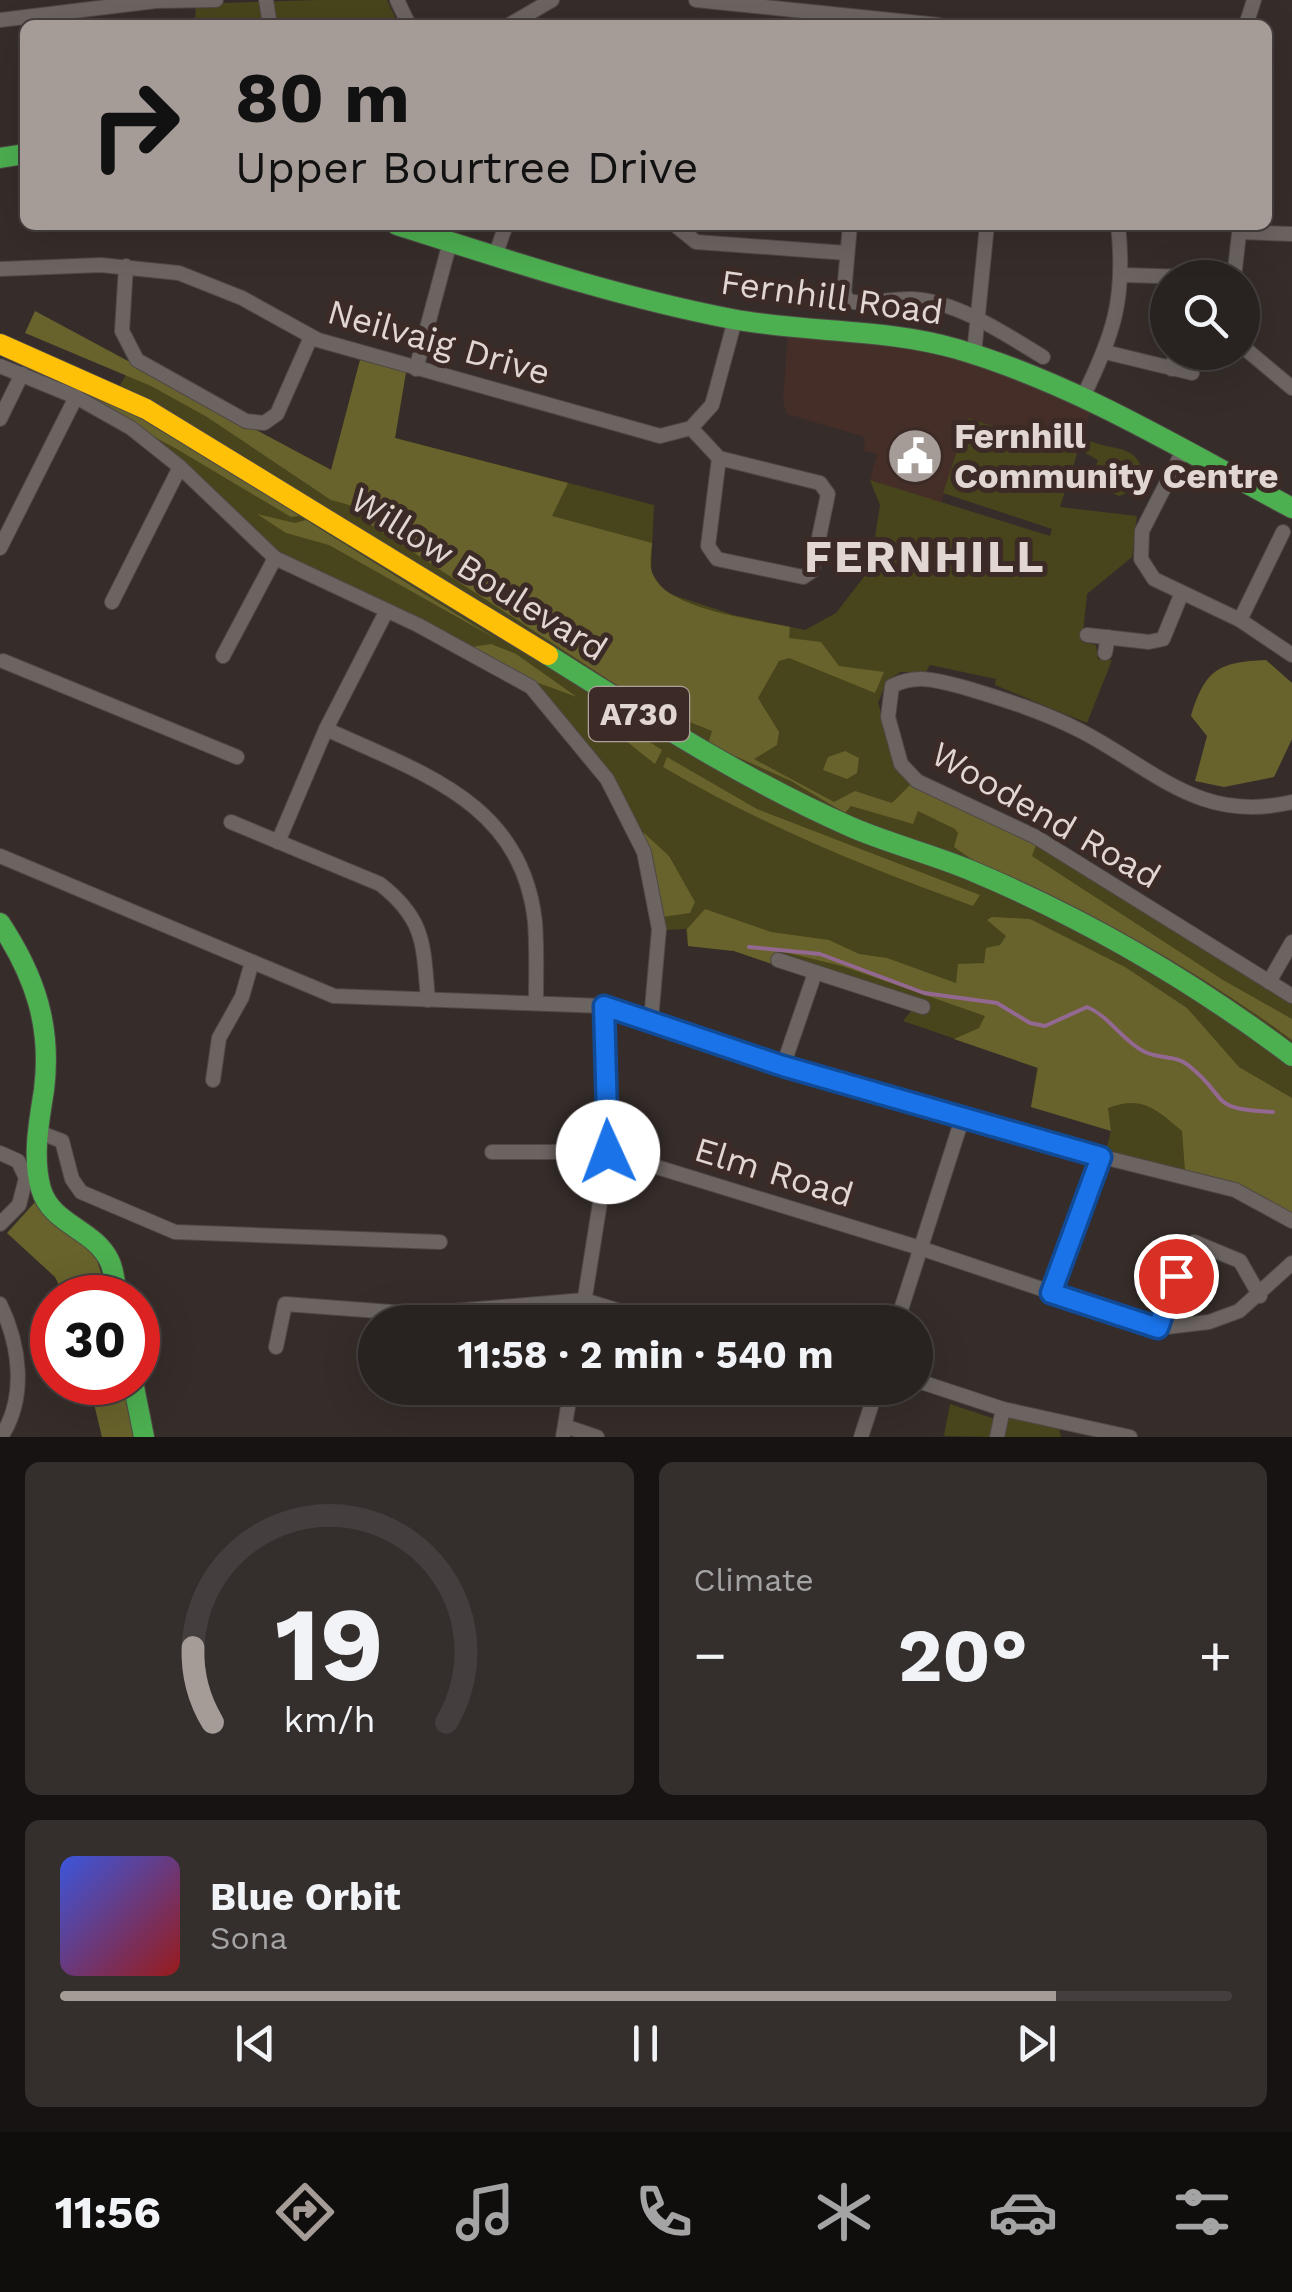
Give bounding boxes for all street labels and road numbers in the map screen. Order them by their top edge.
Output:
street label: Fernhill Road [718,261,946,333]
street label: Neilvaig Drive [323,290,555,394]
street label: Willow Boulevard [343,478,615,670]
road number: A730 [589,687,689,741]
street label: Woodend Road [924,732,1168,898]
street label: Elm Road [690,1128,858,1216]

